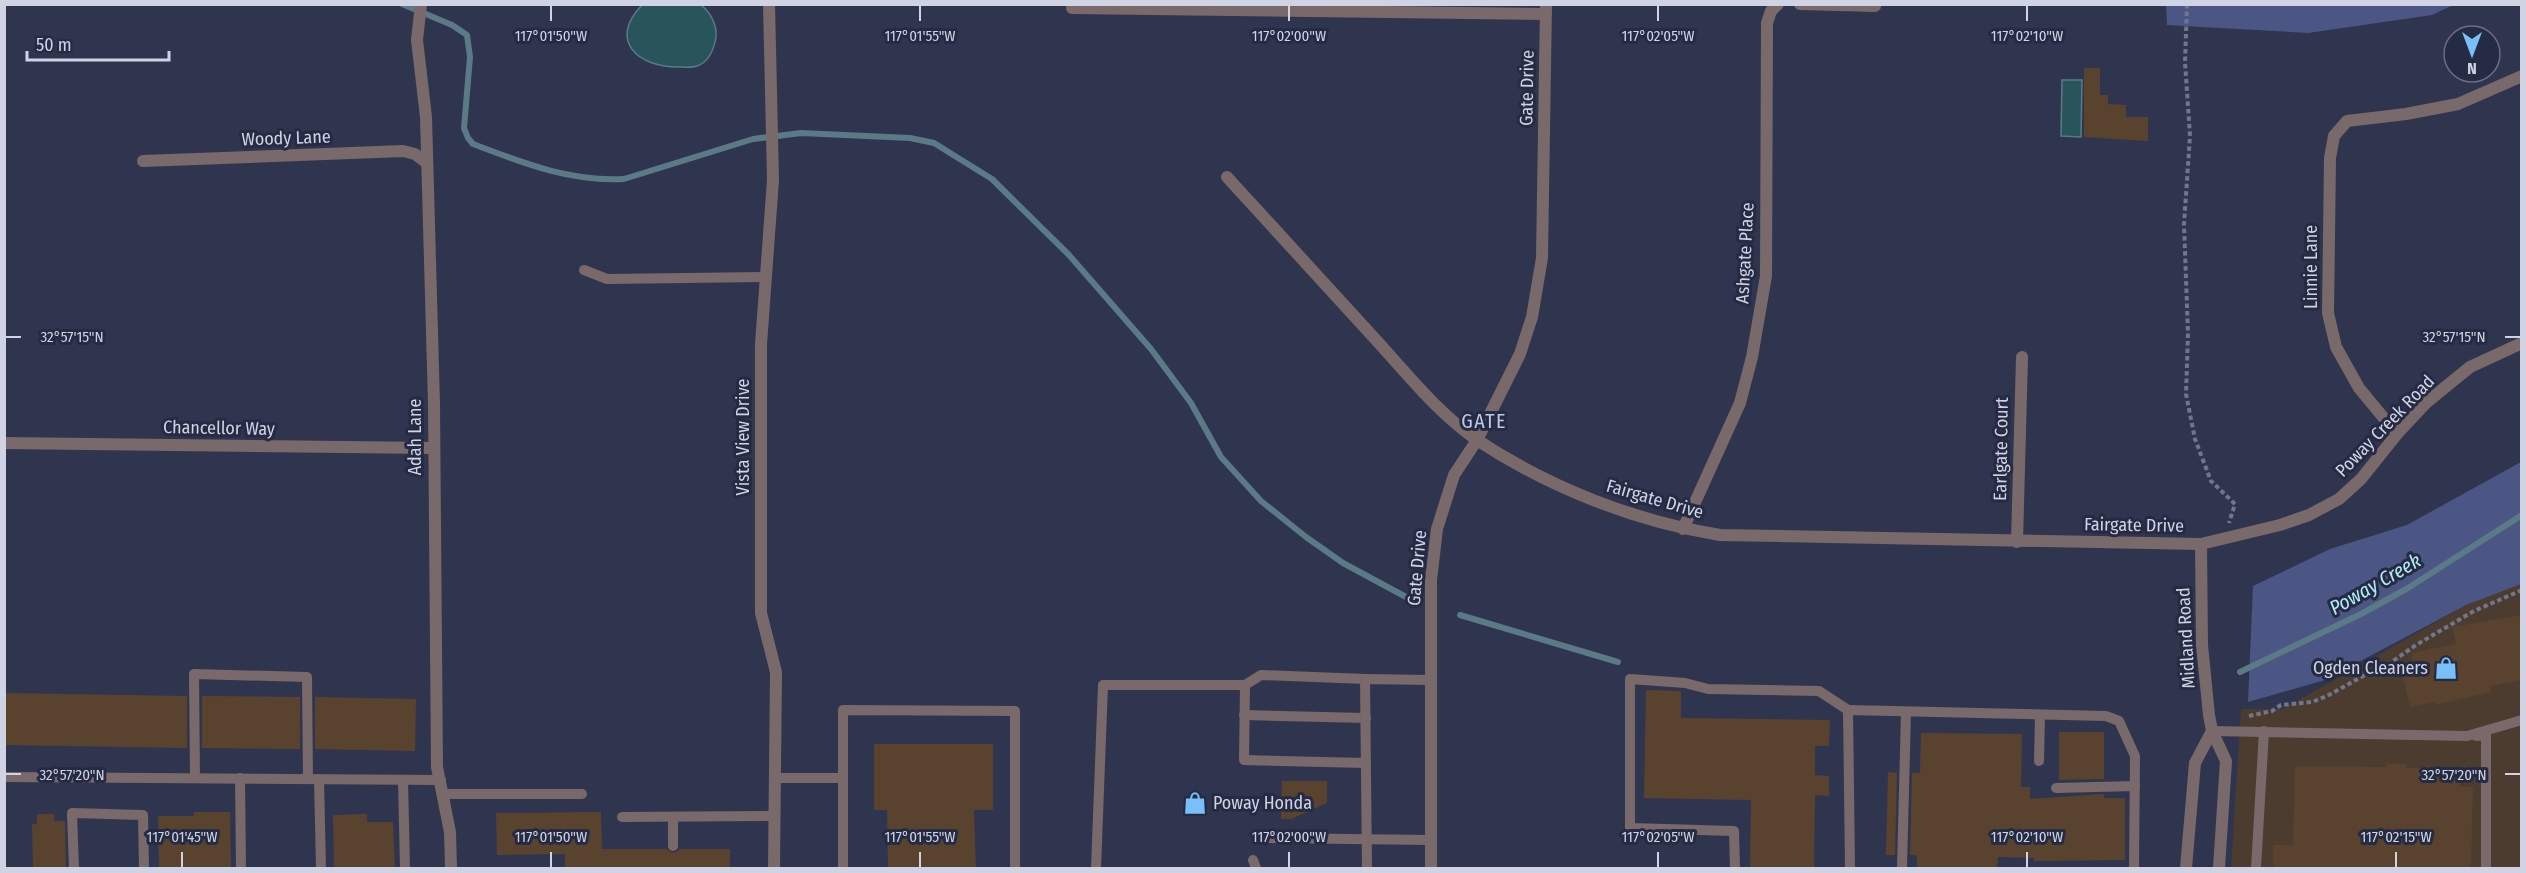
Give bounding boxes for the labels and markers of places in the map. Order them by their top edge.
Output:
shop icon: Ogden Cleaners [2433,655,2459,681]
place label: Ogden Cleaners [2313,657,2428,679]
shop icon: Poway Honda [1182,790,1208,816]
place label: Poway Honda [1213,792,1312,814]

